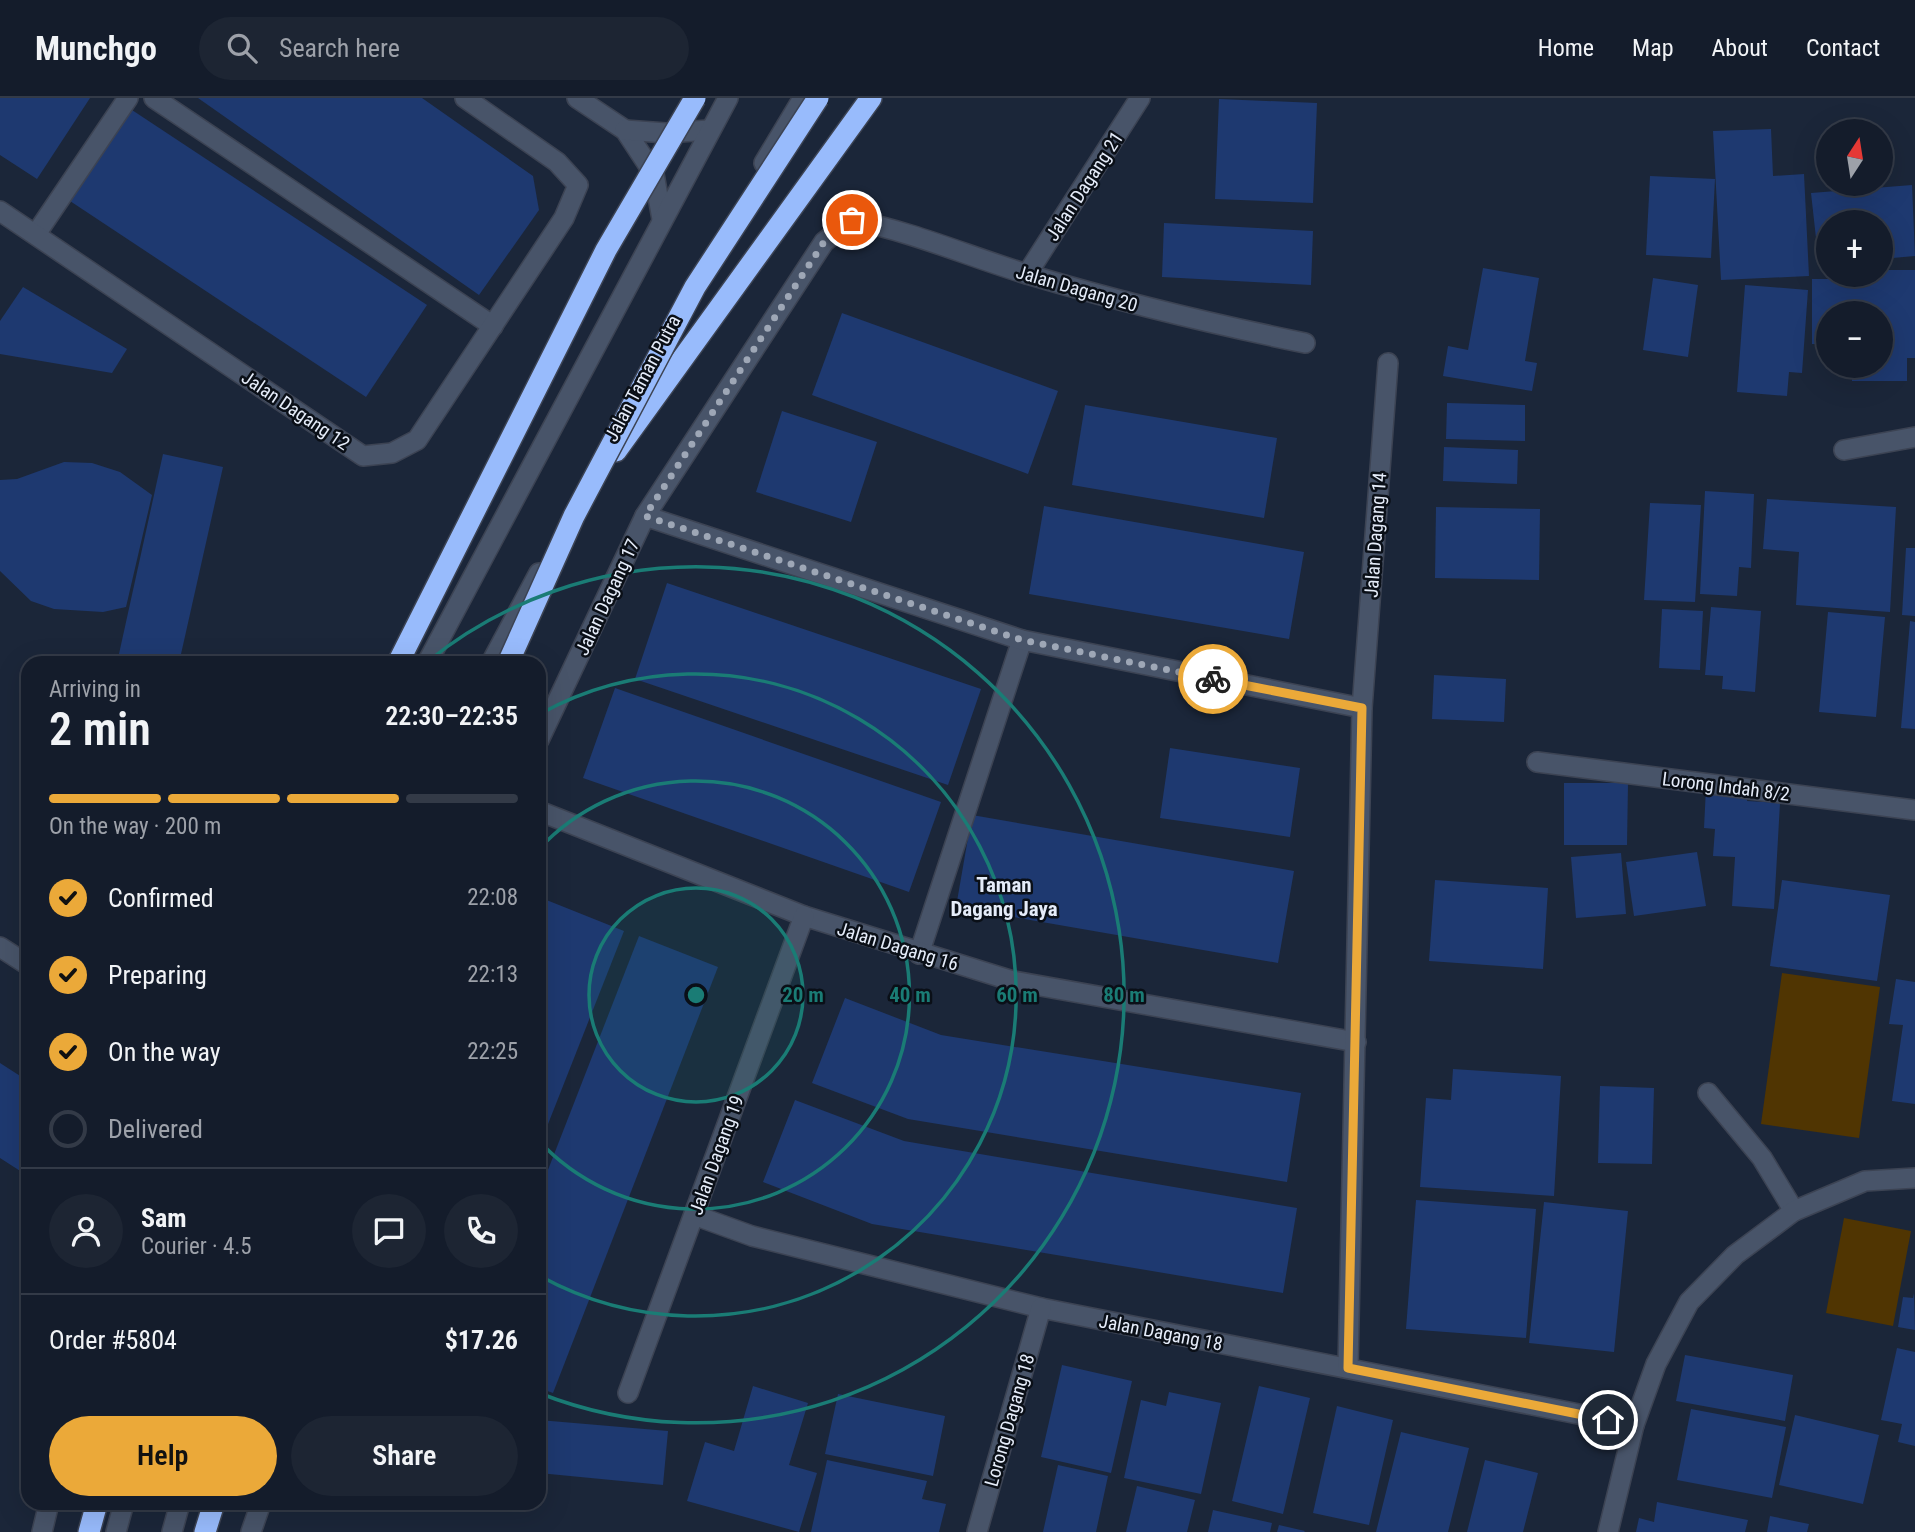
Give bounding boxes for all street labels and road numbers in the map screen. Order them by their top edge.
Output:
street label: Jalan Dagang 21 [1041,127,1128,245]
street label: Jalan Dagang 20 [1013,260,1140,317]
street label: Jalan Taman Putra [599,311,685,445]
street label: Jalan Dagang 12 [237,366,354,455]
street label: Jalan Dagang 14 [1360,472,1391,598]
street label: Jalan Dagang 17 [571,536,644,659]
street label: Lorong Indah 8/2 [1661,767,1791,806]
street label: Jalan Dagang 16 [835,917,961,976]
street label: Jalan Dagang 19 [684,1092,749,1218]
street label: Jalan Dagang 18 [1097,1309,1225,1356]
street label: Lorong Dagang 18 [980,1351,1039,1489]

